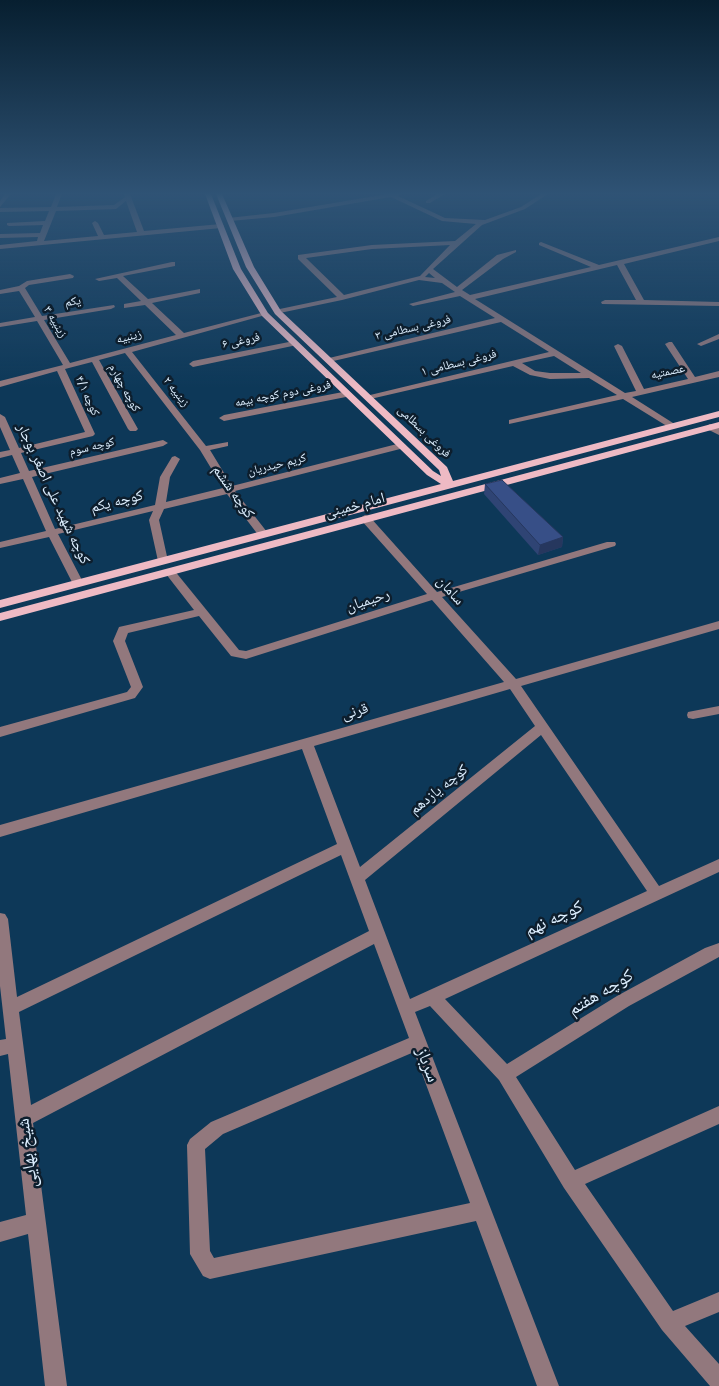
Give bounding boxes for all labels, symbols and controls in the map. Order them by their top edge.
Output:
street label: یکم [64,294,82,310]
street label: زینبیه ۳ [40,304,70,340]
street label: فروغی بسطامی ۳ [374,312,452,344]
street label: زینبیه [115,327,143,347]
street label: فروغی ۶ [221,330,261,352]
street label: فروغی بسطامی ۱ [420,347,498,379]
street label: عصمتیه [650,361,686,383]
street label: کوچه چهارم [105,362,143,414]
street label: کوچه ۴/۱ [72,374,102,418]
street label: زینبیه ۲ [160,374,192,410]
street label: فروغی دوم کوچه بیمه [234,378,332,410]
street label: فروغی بسطامی [394,403,454,461]
street label: کوچه شهید علی اصغر بوجار [12,421,94,567]
street label: کوچه سوم [68,435,116,459]
street label: کریم حیدریان [246,451,308,479]
street label: کوچه ششم [208,462,258,522]
street label: کوچه یکم [89,487,145,517]
street label: امام خمینی [323,489,387,523]
street label: سامان [432,573,468,609]
street label: رحیمیان [344,586,392,616]
street label: قرنی [340,700,370,724]
street label: کوچه یازدهم [406,761,472,819]
street label: کوچه نهم [522,896,586,942]
street label: کوچه هفتم [564,965,638,1021]
street label: سرباز [411,1045,443,1085]
street label: شیخ بهایی [13,1117,43,1189]

